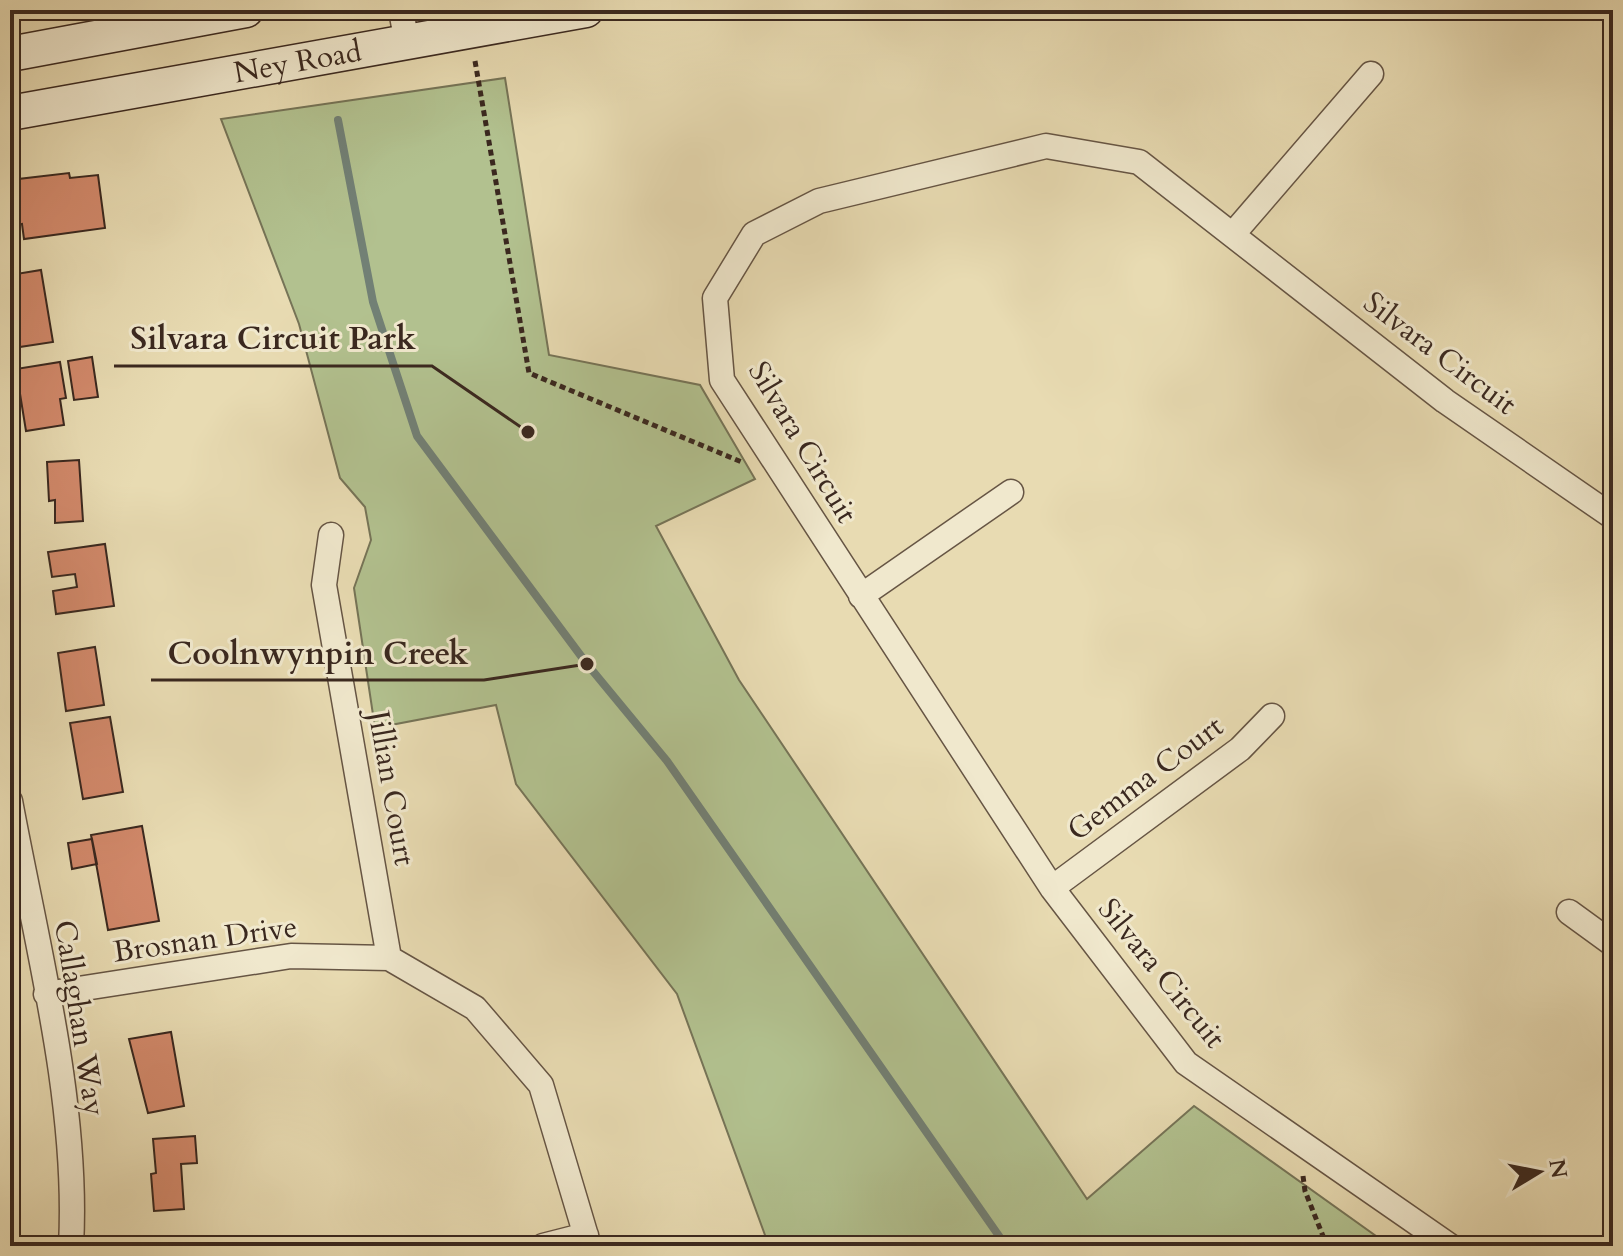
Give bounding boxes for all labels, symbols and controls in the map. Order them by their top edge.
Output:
street label: Ney Road [230,31,365,94]
street label: Silvara Circuit [1355,282,1525,425]
callout: Silvara Circuit Park [114,310,432,366]
text: Silvara Circuit Park [130,317,416,361]
street label: Silvara Circuit [738,354,867,531]
callout: Coolnwynpin Creek [151,624,484,680]
text: Coolnwynpin Creek [168,632,469,676]
street label: Jillian Court [357,704,425,869]
street label: Gemma Court [1059,706,1232,850]
street label: Silvara Circuit [1089,890,1235,1057]
street label: Brosnan Drive [110,906,300,973]
street label: Callaghan Way [44,917,115,1119]
north arrow [1499,1132,1579,1212]
text: N [1541,1157,1574,1181]

